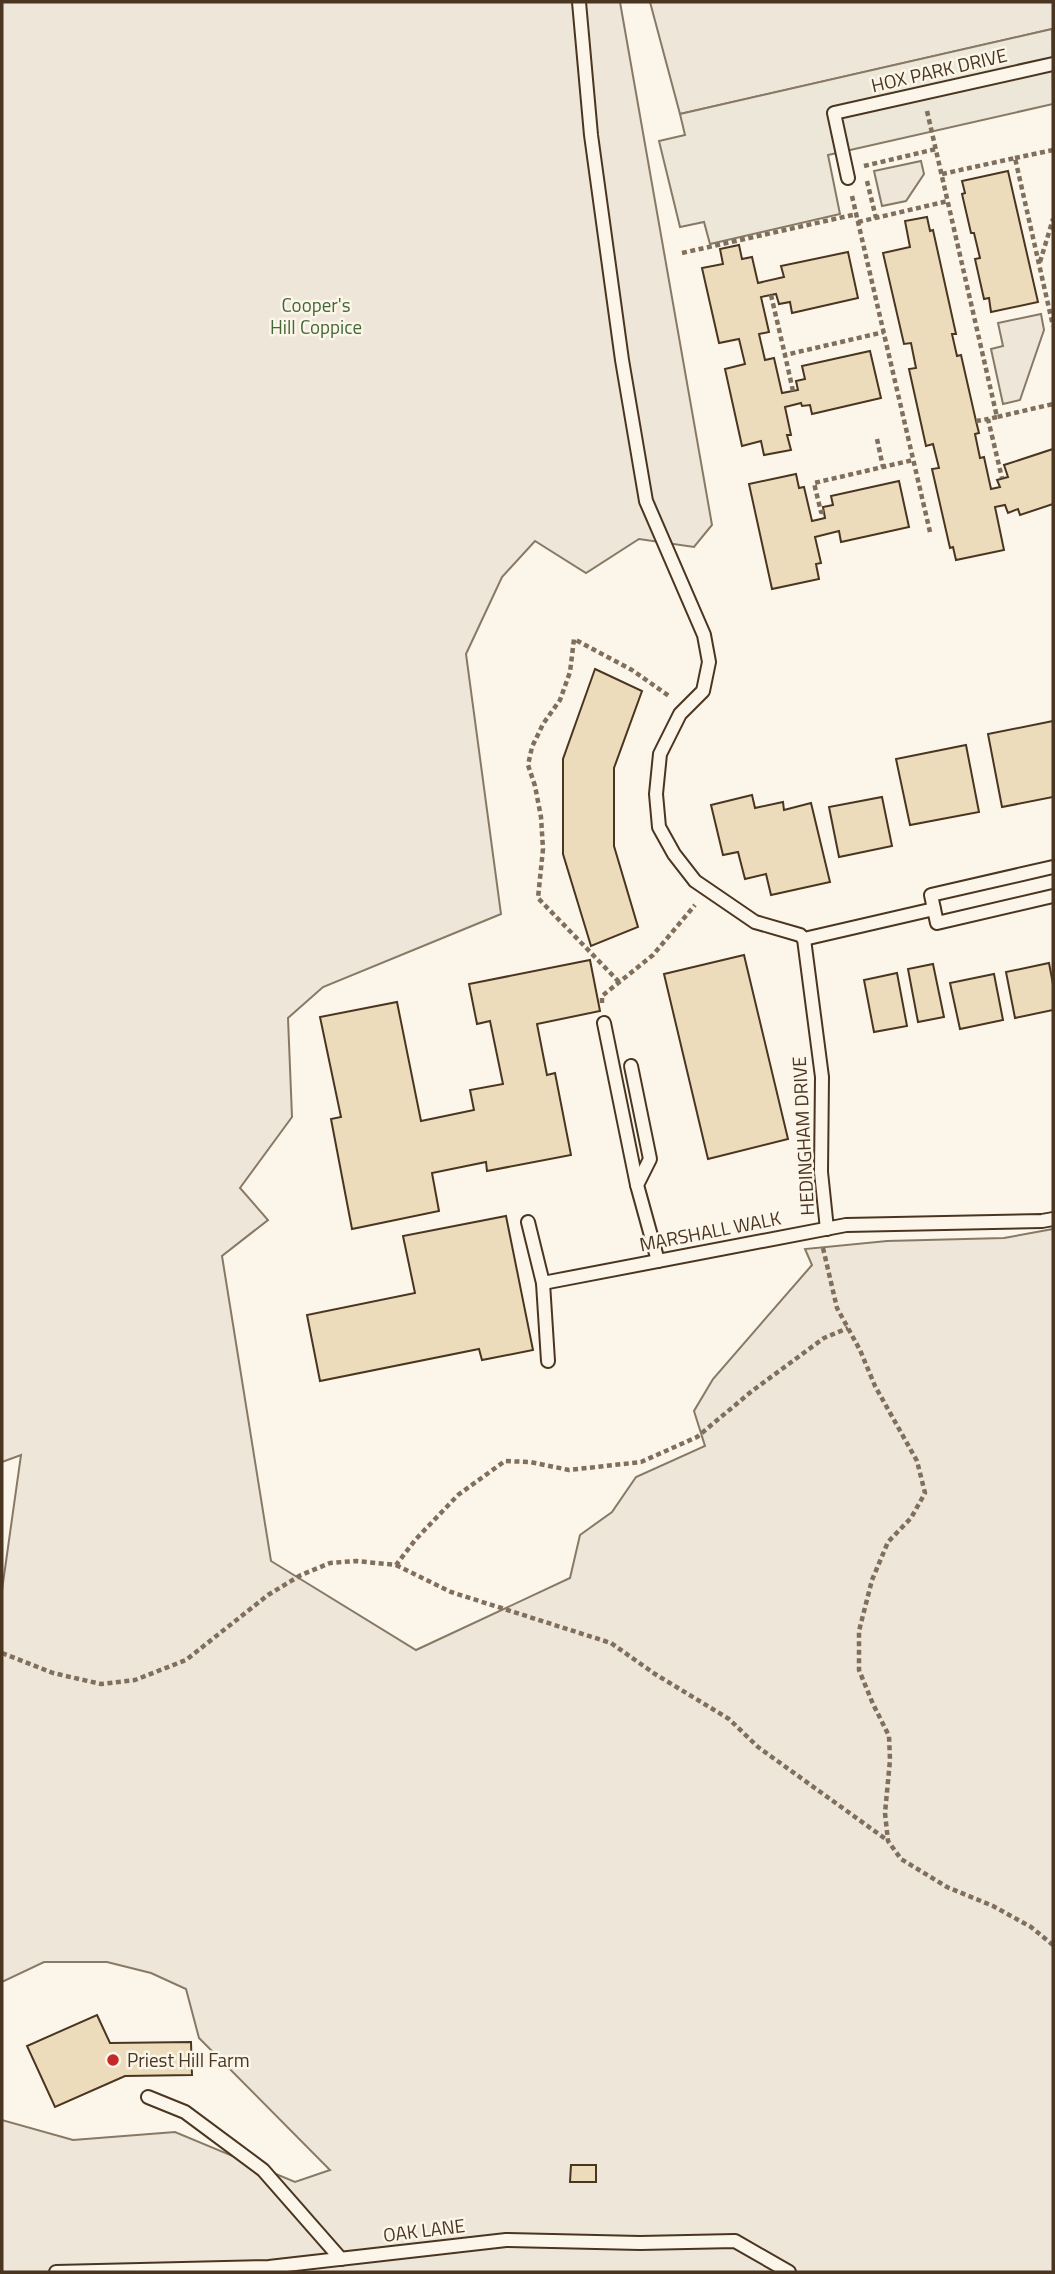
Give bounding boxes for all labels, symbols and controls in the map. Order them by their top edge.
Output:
street label: HOX PARK DRIVE [868,40,1010,99]
park label: Cooper's Hill Coppice [270,290,362,341]
street label: HEDINGHAM DRIVE [784,1056,821,1216]
street label: MARSHALL WALK [637,1203,783,1258]
place label: Priest Hill Farm [127,2045,250,2074]
marker: Priest Hill Farm [105,2052,121,2068]
street label: OAK LANE [381,2210,467,2249]

